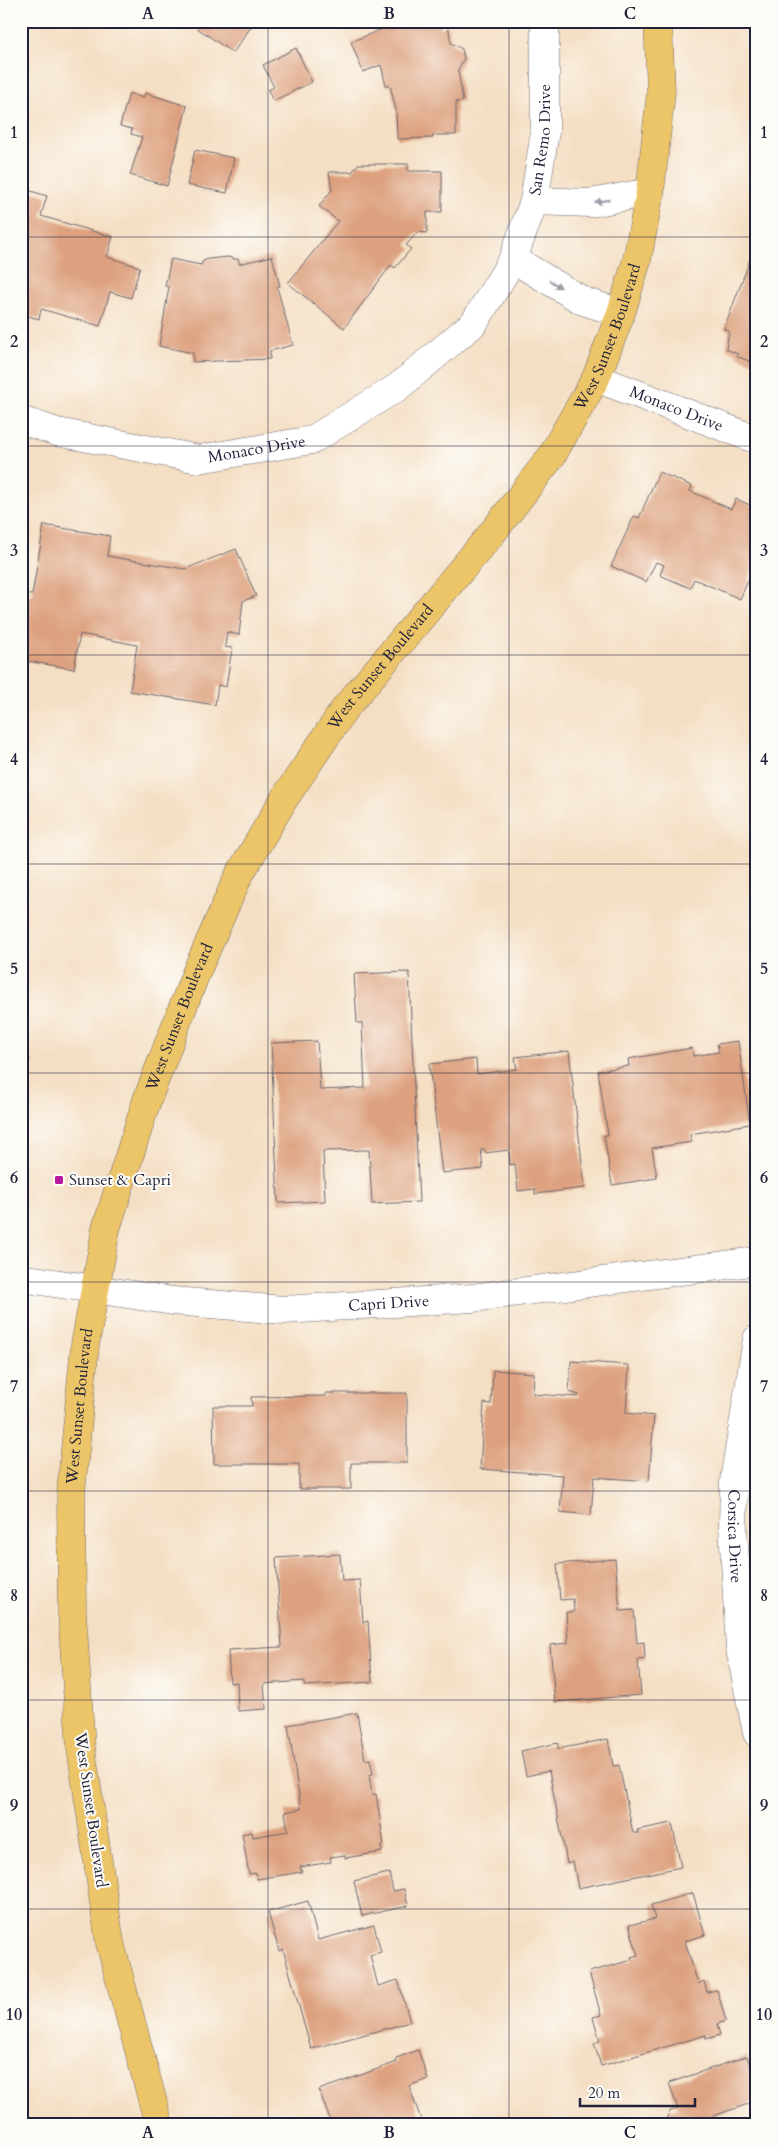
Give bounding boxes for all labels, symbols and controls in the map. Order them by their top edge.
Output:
text: A [142,3,154,25]
text: B [383,3,395,25]
text: C [624,3,636,25]
street label: San Remo Drive [524,84,556,197]
text: 1 [10,122,18,144]
text: 1 [760,122,768,144]
one-way arrow [594,197,610,205]
street label: West Sunset Boulevard [568,260,646,415]
one-way arrow [548,280,561,289]
text: 2 [10,331,18,353]
text: 2 [760,331,768,353]
street label: Monaco Drive [626,381,726,437]
street label: Monaco Drive [206,430,307,468]
text: 3 [10,540,18,562]
text: 3 [760,540,768,562]
street label: West Sunset Boulevard [322,599,439,735]
text: 4 [10,749,18,771]
text: 4 [760,749,768,771]
street label: West Sunset Boulevard [140,939,219,1095]
text: 5 [10,958,18,980]
text: 5 [760,958,768,980]
text: 6 [10,1167,18,1189]
text: 6 [760,1167,768,1189]
place label: Sunset & Capri [69,1169,172,1191]
marker: Sunset & Capri [53,1174,65,1186]
street label: Capri Drive [348,1290,430,1317]
street label: West Sunset Boulevard [61,1326,99,1486]
text: 7 [10,1376,18,1398]
text: 7 [760,1376,768,1398]
street label: Corsica Drive [722,1489,747,1584]
text: 8 [10,1585,18,1607]
text: 8 [760,1585,768,1607]
street label: West Sunset Boulevard [69,1730,113,1889]
text: 9 [10,1795,18,1817]
text: 9 [760,1795,768,1817]
text: 10 [6,2004,22,2026]
text: 10 [756,2004,772,2026]
scale bar [580,2076,696,2108]
text: 20 m [588,2083,620,2103]
text: A [142,2122,154,2144]
text: B [383,2122,395,2144]
text: C [624,2122,636,2144]

